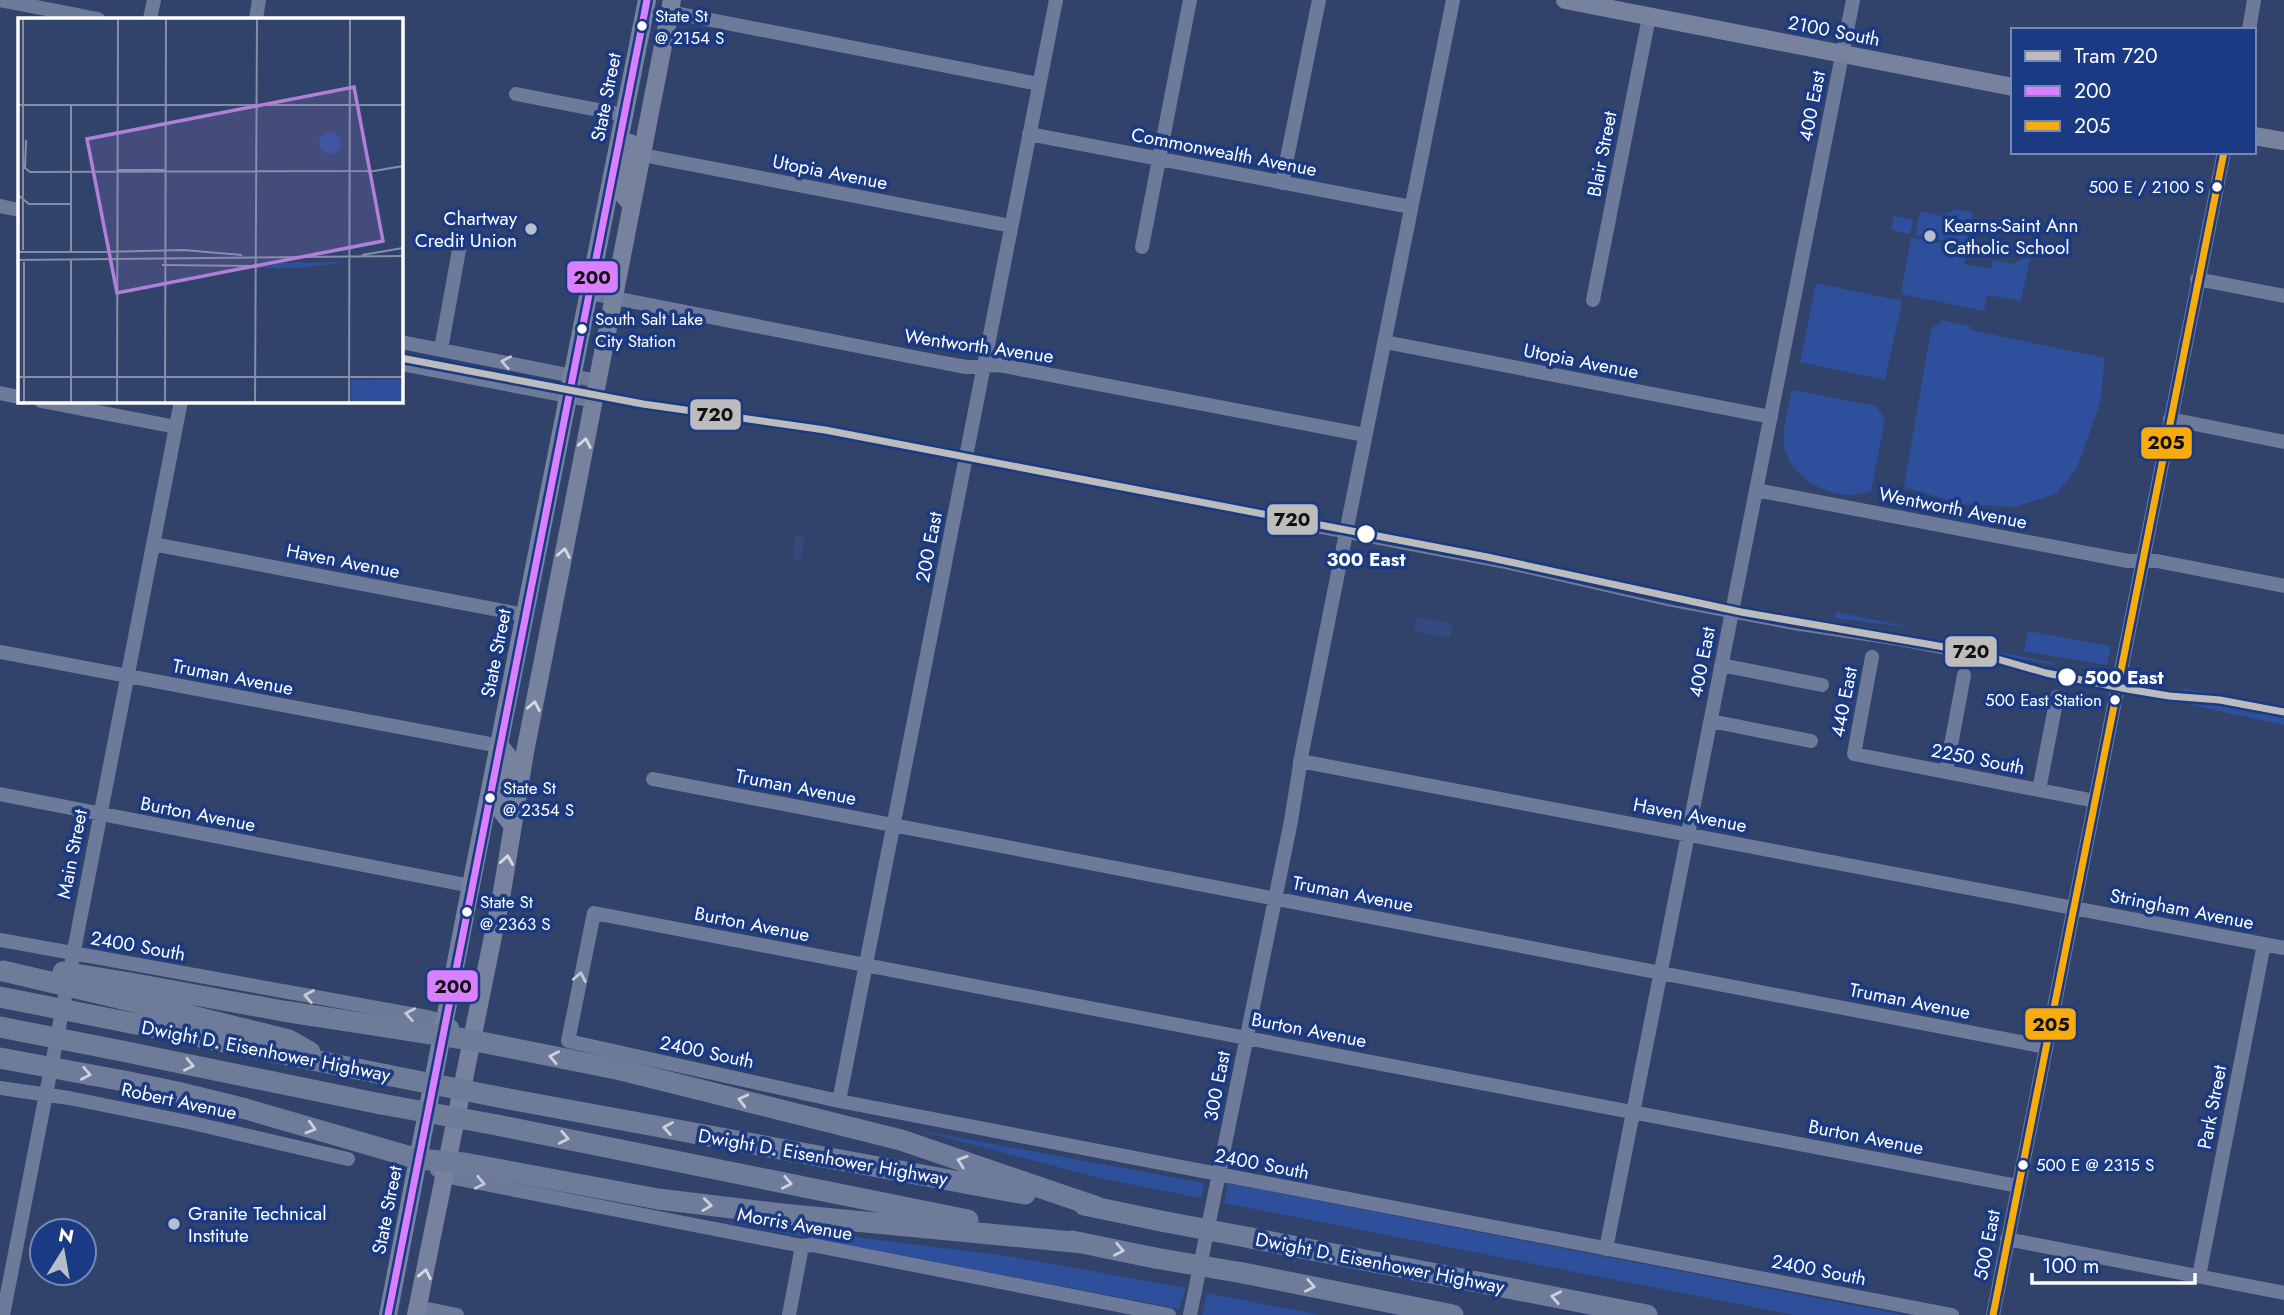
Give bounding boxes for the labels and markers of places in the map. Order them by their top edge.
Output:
place label: State St @ 2154 S [655,4,724,50]
marker: State St @ 2154 S [635,19,649,33]
place label: 500 E / 2100 S [2088,175,2204,199]
marker: 500 E / 2100 S [2210,180,2224,194]
place label: Chartway Credit Union [415,205,518,254]
place label: Kearns-Saint Ann Catholic School [1944,212,2078,261]
marker: Chartway Credit Union [523,221,539,237]
marker: Kearns-Saint Ann Catholic School [1922,228,1938,244]
place label: South Salt Lake City Station [595,307,703,353]
marker: South Salt Lake City Station [575,322,589,336]
marker: 300 East [1355,523,1377,545]
place label: 300 East [1326,546,1406,573]
place label: 500 East [2084,664,2164,691]
marker: 500 East [2056,666,2078,688]
place label: 500 East Station [1985,688,2102,712]
marker: 500 East Station [2108,693,2122,707]
place label: State St @ 2354 S [503,776,574,822]
marker: State St @ 2354 S [483,791,497,805]
place label: State St @ 2363 S [480,890,551,936]
marker: State St @ 2363 S [460,905,474,919]
place label: 500 E @ 2315 S [2036,1153,2154,1177]
marker: 500 E @ 2315 S [2016,1158,2030,1172]
place label: Granite Technical Institute [188,1200,327,1249]
marker: Granite Technical Institute [166,1216,182,1232]

